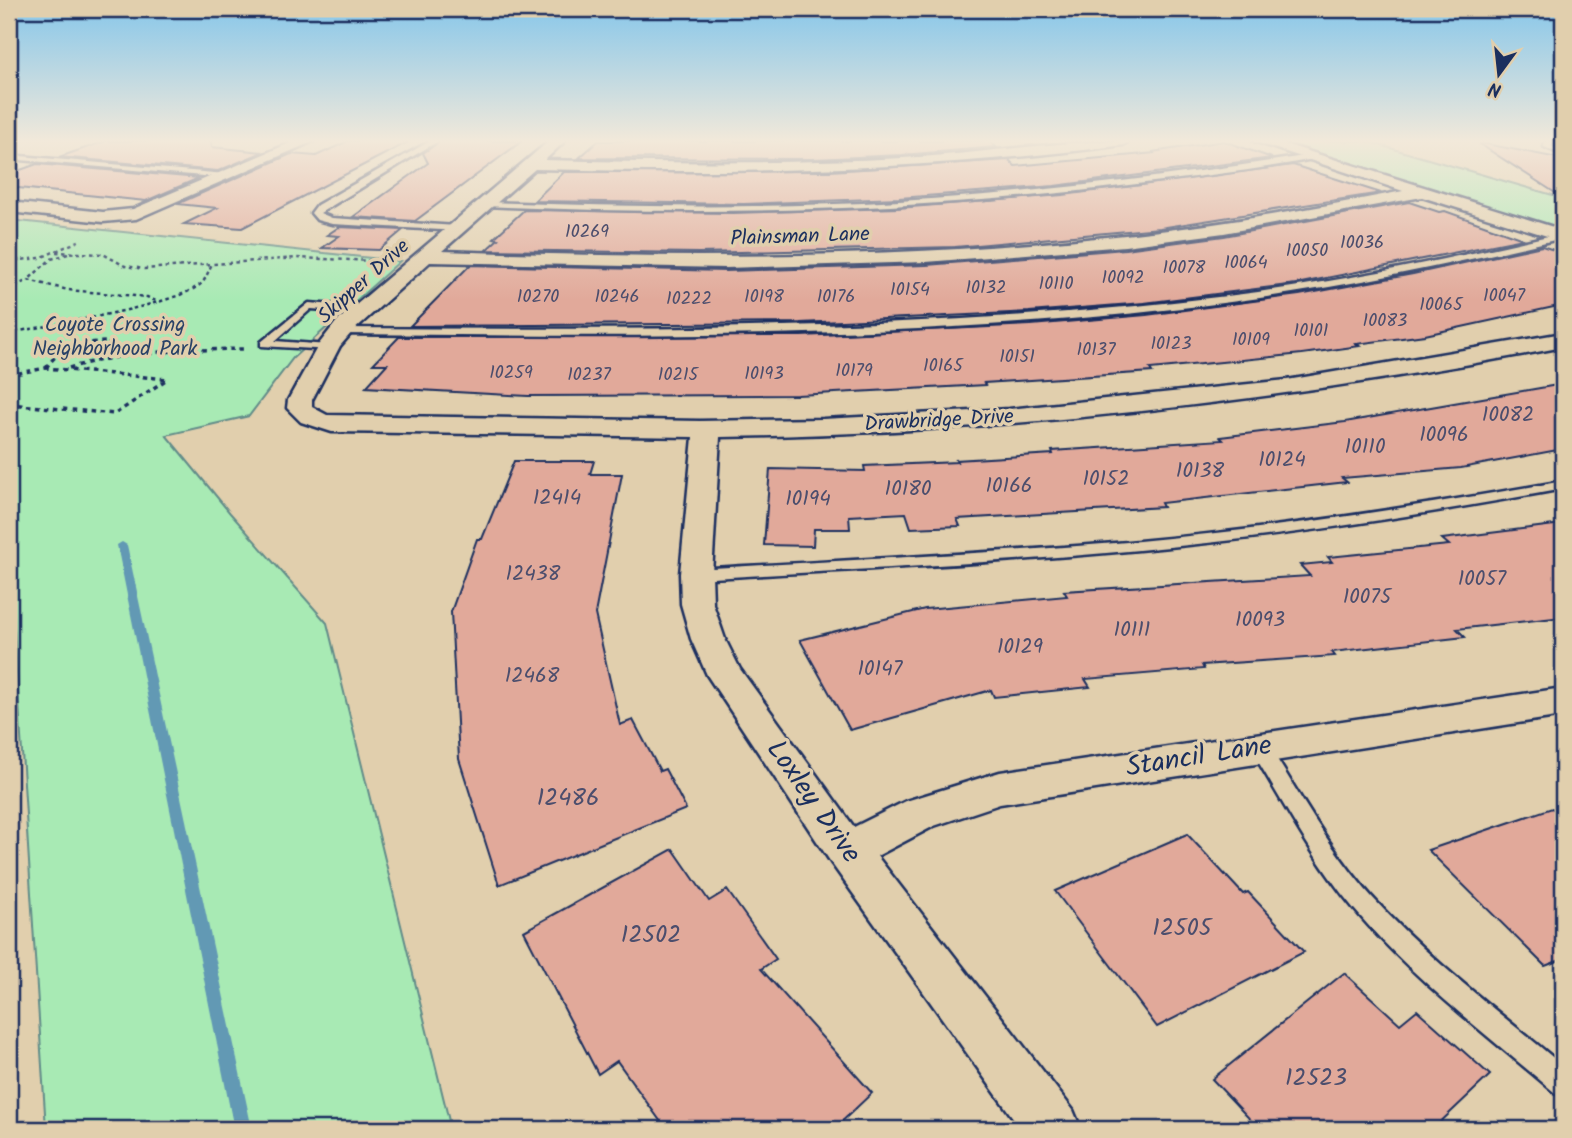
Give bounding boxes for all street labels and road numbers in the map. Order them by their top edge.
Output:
street label: Plainsman Lane [730,218,871,256]
street label: Skipper Drive [310,231,418,333]
street label: Drawbridge Drive [863,401,1015,441]
street label: Stancil Lane [1123,723,1275,791]
street label: Loxley Drive [754,731,872,873]

